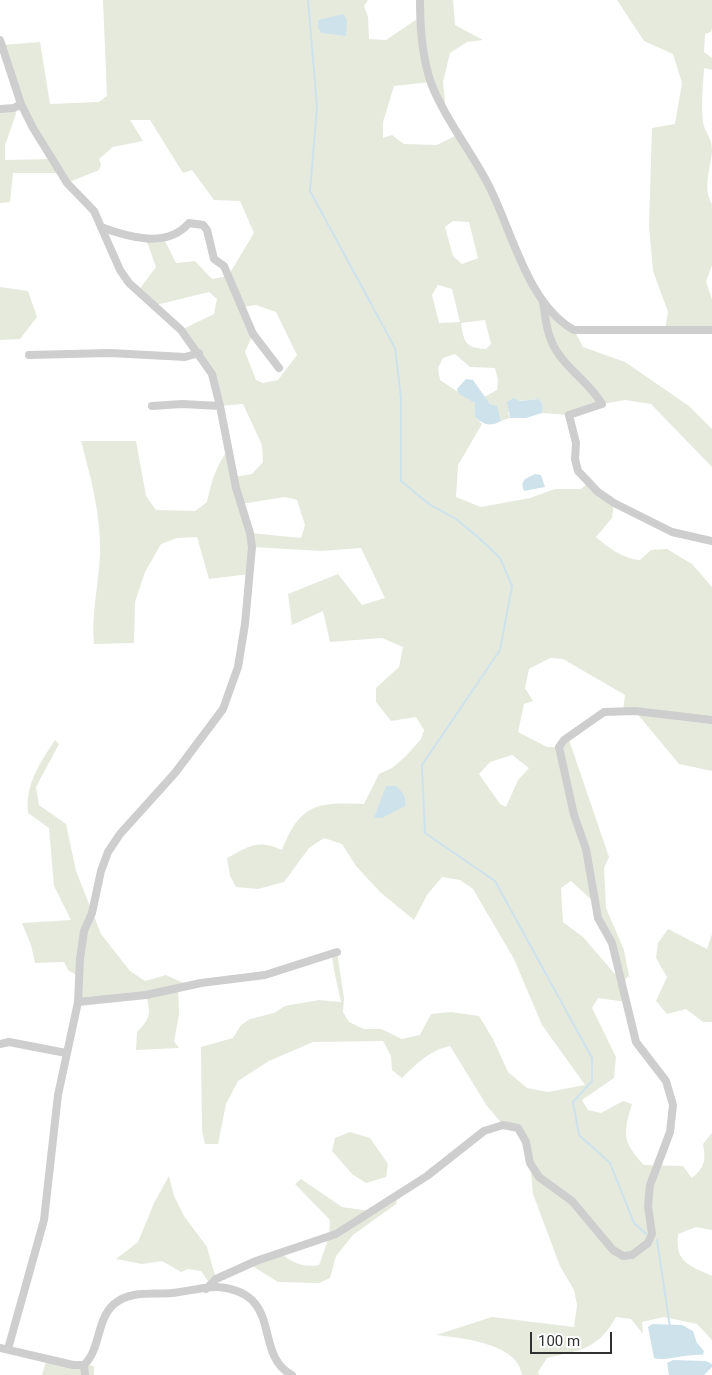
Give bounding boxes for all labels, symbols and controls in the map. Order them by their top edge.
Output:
scale bar [532,1322,614,1354]
text: 100 m [538,1332,580,1350]

